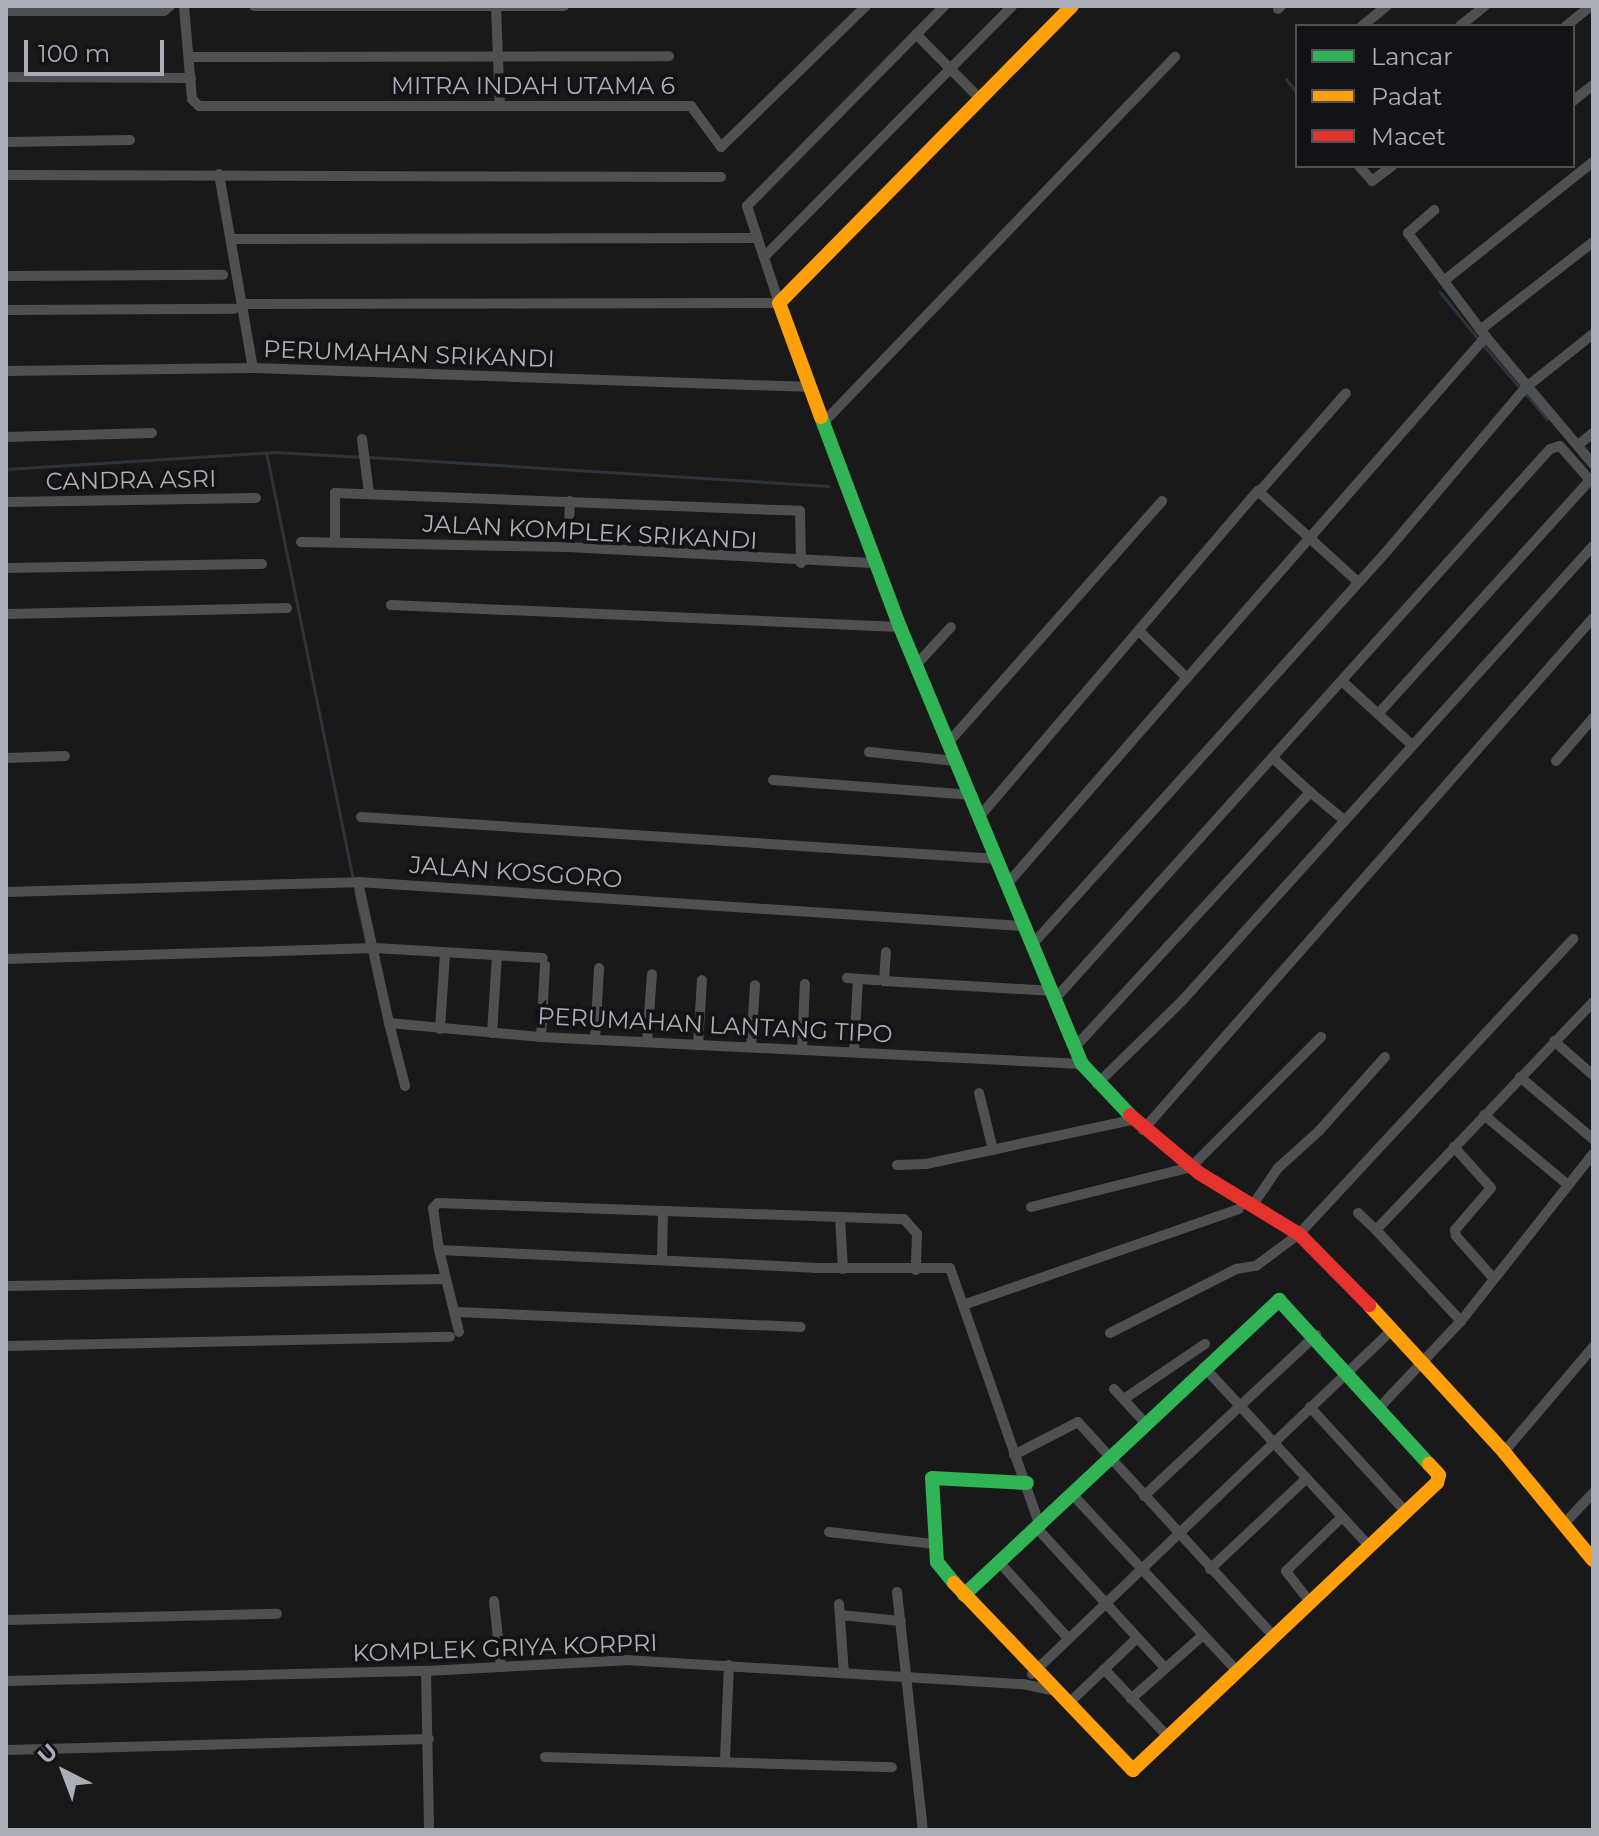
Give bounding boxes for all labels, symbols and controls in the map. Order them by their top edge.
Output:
scale bar [28,24,168,74]
legend [1295,24,1575,168]
text: 100 m [38,39,110,68]
text: Lancar [1371,42,1453,71]
street label: MITRA INDAH UTAMA 6 [391,72,675,100]
text: Padat [1371,82,1442,111]
text: Macet [1371,122,1446,151]
street label: PERUMAHAN SRIKANDI [263,335,555,373]
street label: CANDRA ASRI [45,464,217,496]
street label: JALAN KOMPLEK SRIKANDI [422,509,758,555]
street label: JALAN KOSGORO [409,850,623,894]
street label: PERUMAHAN LANTANG TIPO [537,1001,893,1049]
street label: KOMPLEK GRIYA KORPRI [352,1628,658,1668]
north arrow [24,1732,104,1812]
text: U [32,1738,63,1770]

